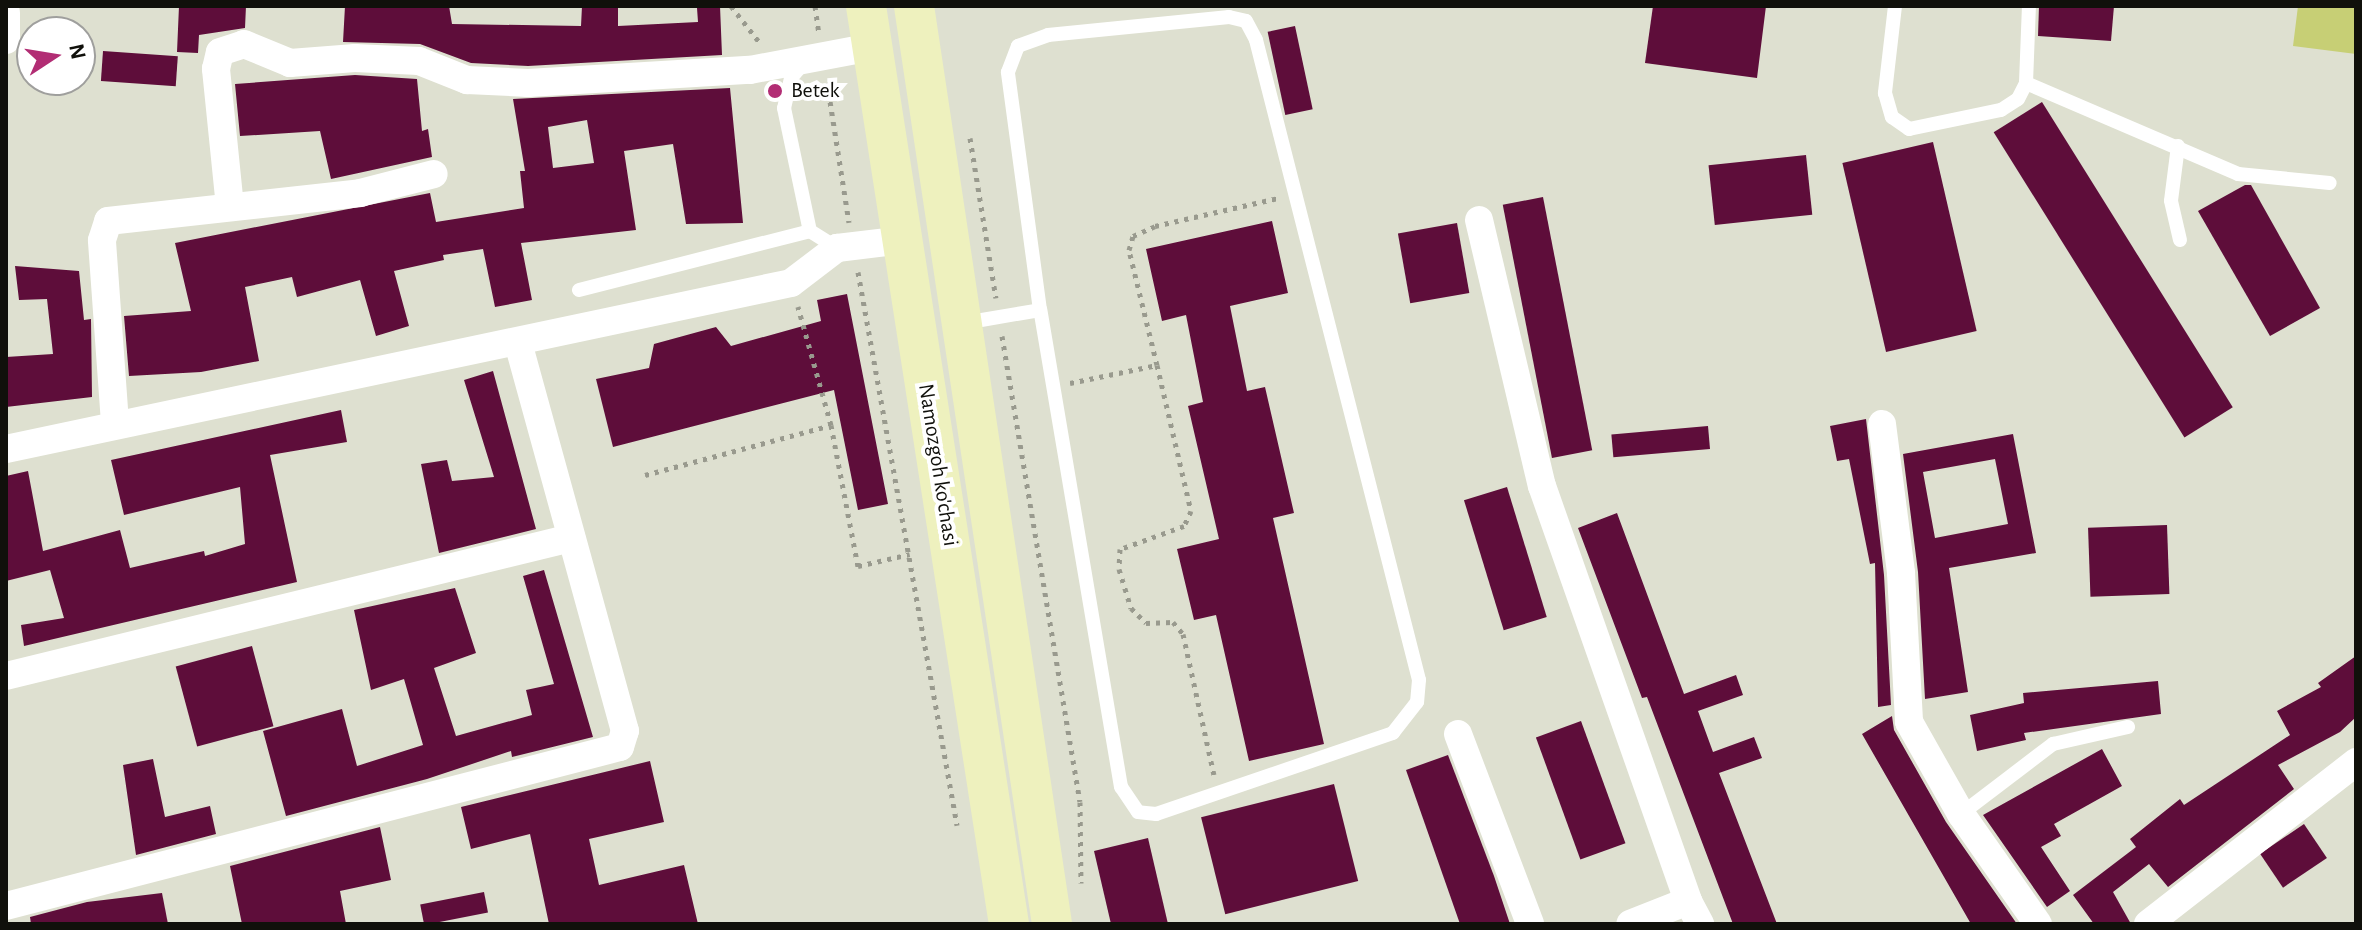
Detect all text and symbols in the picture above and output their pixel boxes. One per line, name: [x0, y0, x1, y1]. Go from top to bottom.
north arrow: [16, 16, 96, 96]
text: N: [65, 42, 90, 61]
place label: Betek: [791, 78, 840, 104]
marker: Betek: [766, 82, 784, 100]
street label: Namozgoh ko'chasi: [912, 382, 964, 548]

